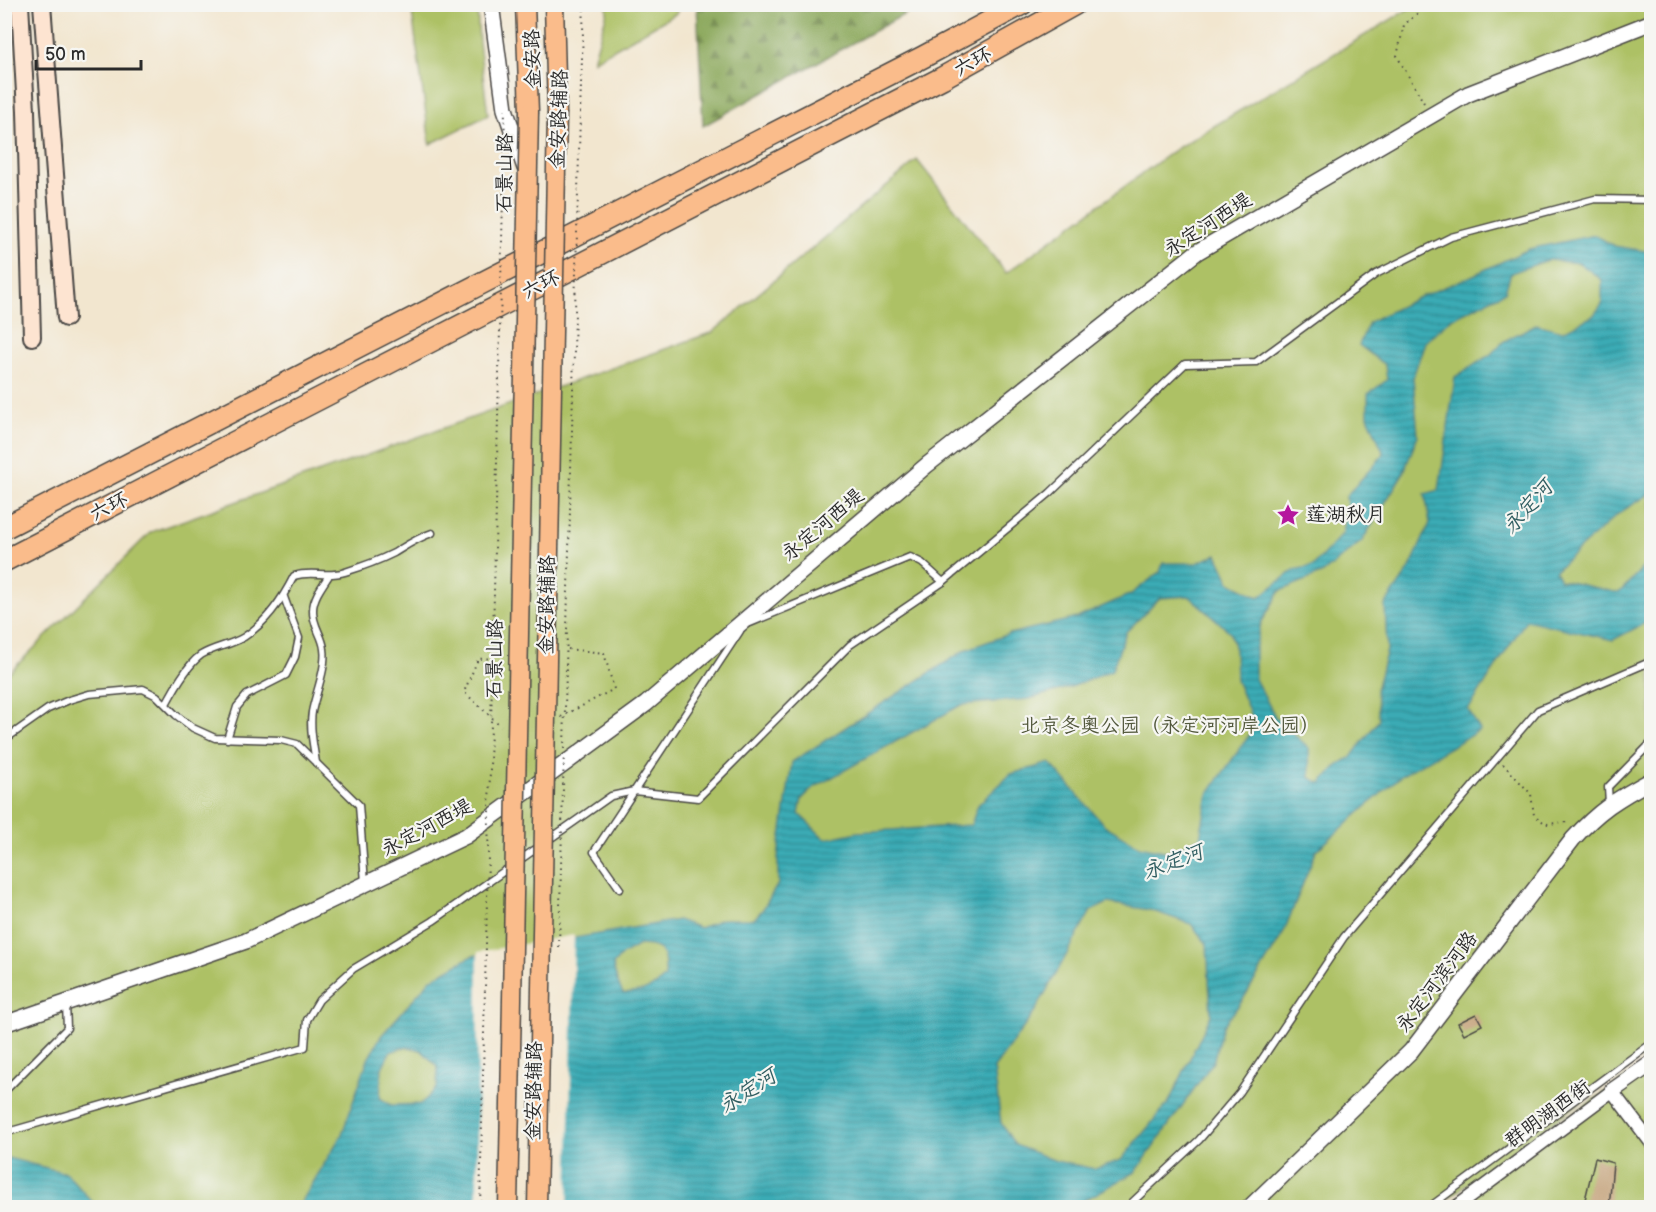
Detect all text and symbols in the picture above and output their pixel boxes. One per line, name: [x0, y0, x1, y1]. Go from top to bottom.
street label: 金安路: [520, 28, 546, 89]
scale bar: [36, 33, 141, 71]
street label: 六环: [950, 42, 996, 82]
text: 50 m: [45, 44, 86, 65]
street label: 金安路辅路: [545, 68, 573, 169]
street label: 石景山路: [492, 132, 518, 213]
street label: 永定河西堤: [1160, 188, 1256, 262]
street label: 六环: [518, 265, 564, 305]
water label: 永定河: [1498, 473, 1560, 539]
street label: 永定河西堤: [777, 484, 869, 566]
street label: 六环: [86, 487, 132, 527]
place icon: 莲湖秋月: [1275, 502, 1301, 528]
place label: 莲湖秋月: [1306, 503, 1386, 527]
street label: 金安路辅路: [534, 554, 560, 655]
street label: 石景山路: [482, 618, 508, 699]
park label: 北京冬奥公园（永定河河岸公园）: [1020, 714, 1320, 738]
street label: 永定河西堤: [377, 794, 477, 862]
water label: 永定河: [1139, 838, 1210, 885]
street label: 永定河滨河路: [1391, 926, 1483, 1037]
street label: 金安路辅路: [521, 1040, 547, 1141]
water label: 永定河: [715, 1062, 784, 1119]
street label: 群明湖西街: [1500, 1075, 1596, 1153]

